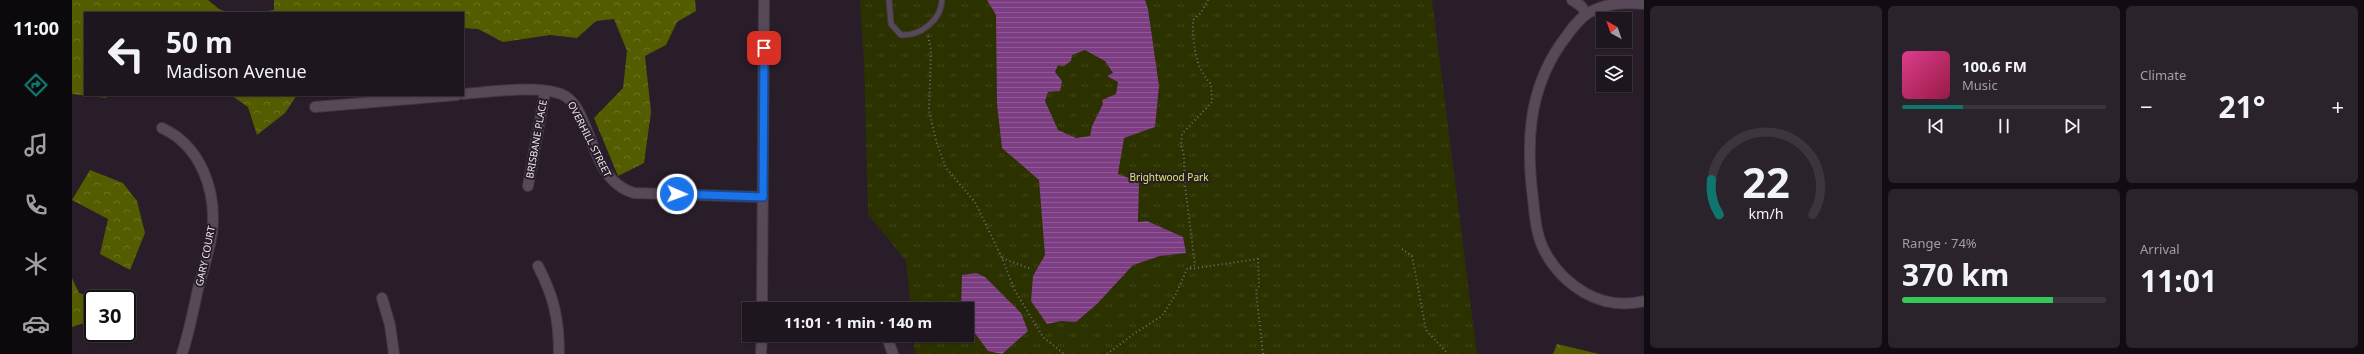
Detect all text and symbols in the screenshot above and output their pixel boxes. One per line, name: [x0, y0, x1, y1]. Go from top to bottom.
north arrow: [1596, 12, 1632, 48]
map controls: [1596, 12, 1632, 92]
text: 11:00: [13, 16, 59, 40]
text: 50 m: [166, 23, 233, 61]
icon: left: [100, 28, 152, 80]
pin: [747, 31, 781, 65]
icon: arrive: [753, 37, 775, 59]
button: layers: [1596, 56, 1632, 92]
text: 100.6 FM: [1962, 56, 2027, 76]
text: Madison Avenue: [166, 59, 307, 83]
text: Climate: [2140, 66, 2186, 84]
icon: directions: [22, 71, 50, 99]
text: Music: [1962, 76, 1998, 94]
text: 21°: [2218, 86, 2266, 127]
text: −: [2140, 91, 2153, 121]
text: +: [2331, 91, 2344, 121]
street label: BRISBANE PLACE: [522, 99, 550, 179]
street label: OVERHILL STREET: [565, 99, 615, 180]
icon: previous: [1925, 115, 1947, 137]
icon: pause: [1993, 115, 2015, 137]
icon: next: [2061, 115, 2083, 137]
icon: music: [22, 131, 50, 159]
text: 22: [1742, 154, 1790, 210]
park label: Brightwood Park: [1130, 170, 1209, 184]
position arrow: [656, 173, 698, 215]
icon: phone: [22, 191, 50, 219]
text: km/h: [1748, 204, 1784, 223]
street label: GARY COURT: [192, 224, 218, 287]
text: Range · 74%: [1902, 234, 1977, 252]
text: Arrival: [2140, 240, 2180, 258]
icon: climate: [22, 250, 50, 278]
text: 370 km: [1902, 254, 2009, 295]
text: 11:01: [2140, 260, 2217, 301]
speed limit sign: 30: [84, 290, 136, 342]
icon: car: [22, 310, 50, 338]
text: 11:01 · 1 min · 140 m: [784, 312, 932, 332]

